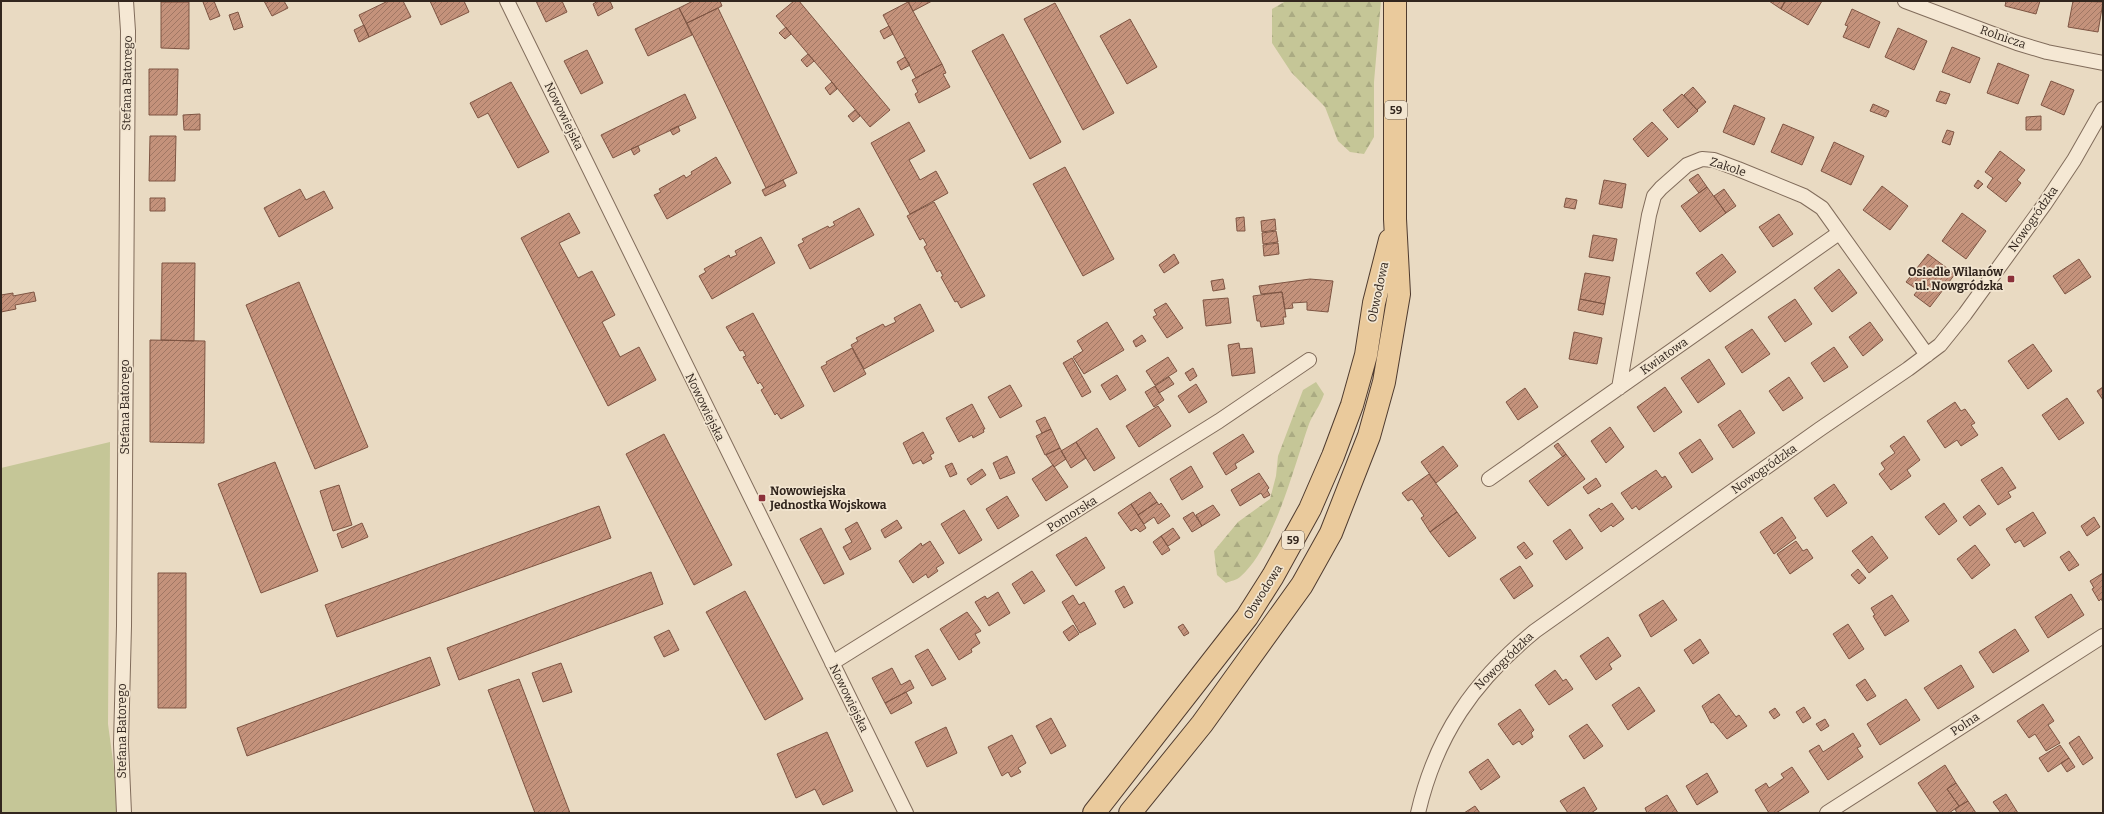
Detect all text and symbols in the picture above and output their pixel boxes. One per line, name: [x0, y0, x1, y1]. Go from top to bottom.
street label: Rolnicza: [1978, 23, 2028, 52]
street label: Stefana Batorego: [119, 35, 135, 131]
street label: Nowowiejska: [542, 80, 587, 152]
road number: 59: [1385, 101, 1407, 119]
street label: Zakole: [1708, 155, 1748, 179]
street label: Nowogródzka: [2005, 183, 2061, 254]
street label: Obwodowa: [1365, 260, 1391, 324]
place label: Osiedle Wilanów ul. Nowgródzka: [1908, 265, 2004, 293]
marker: Osiedle Wilanów ul. Nowgródzka: [2006, 274, 2016, 284]
street label: Kwiatowa: [1638, 334, 1691, 377]
street label: Stefana Batorego: [118, 359, 132, 455]
street label: Nowowiejska: [683, 371, 728, 443]
street label: Nowogródzka: [1729, 441, 1800, 497]
place label: Nowowiejska Jednostka Wojskowa: [769, 484, 887, 513]
marker: Nowowiejska Jednostka Wojskowa: [757, 493, 767, 503]
street label: Pomorska: [1044, 493, 1100, 535]
road number: 59: [1282, 531, 1304, 549]
street label: Obwodowa: [1241, 562, 1285, 622]
street label: Nowogródzka: [1472, 629, 1537, 693]
street label: Nowowiejska: [827, 662, 872, 734]
street label: Stefana Batorego: [115, 683, 129, 779]
street label: Polna: [1948, 709, 1982, 738]

